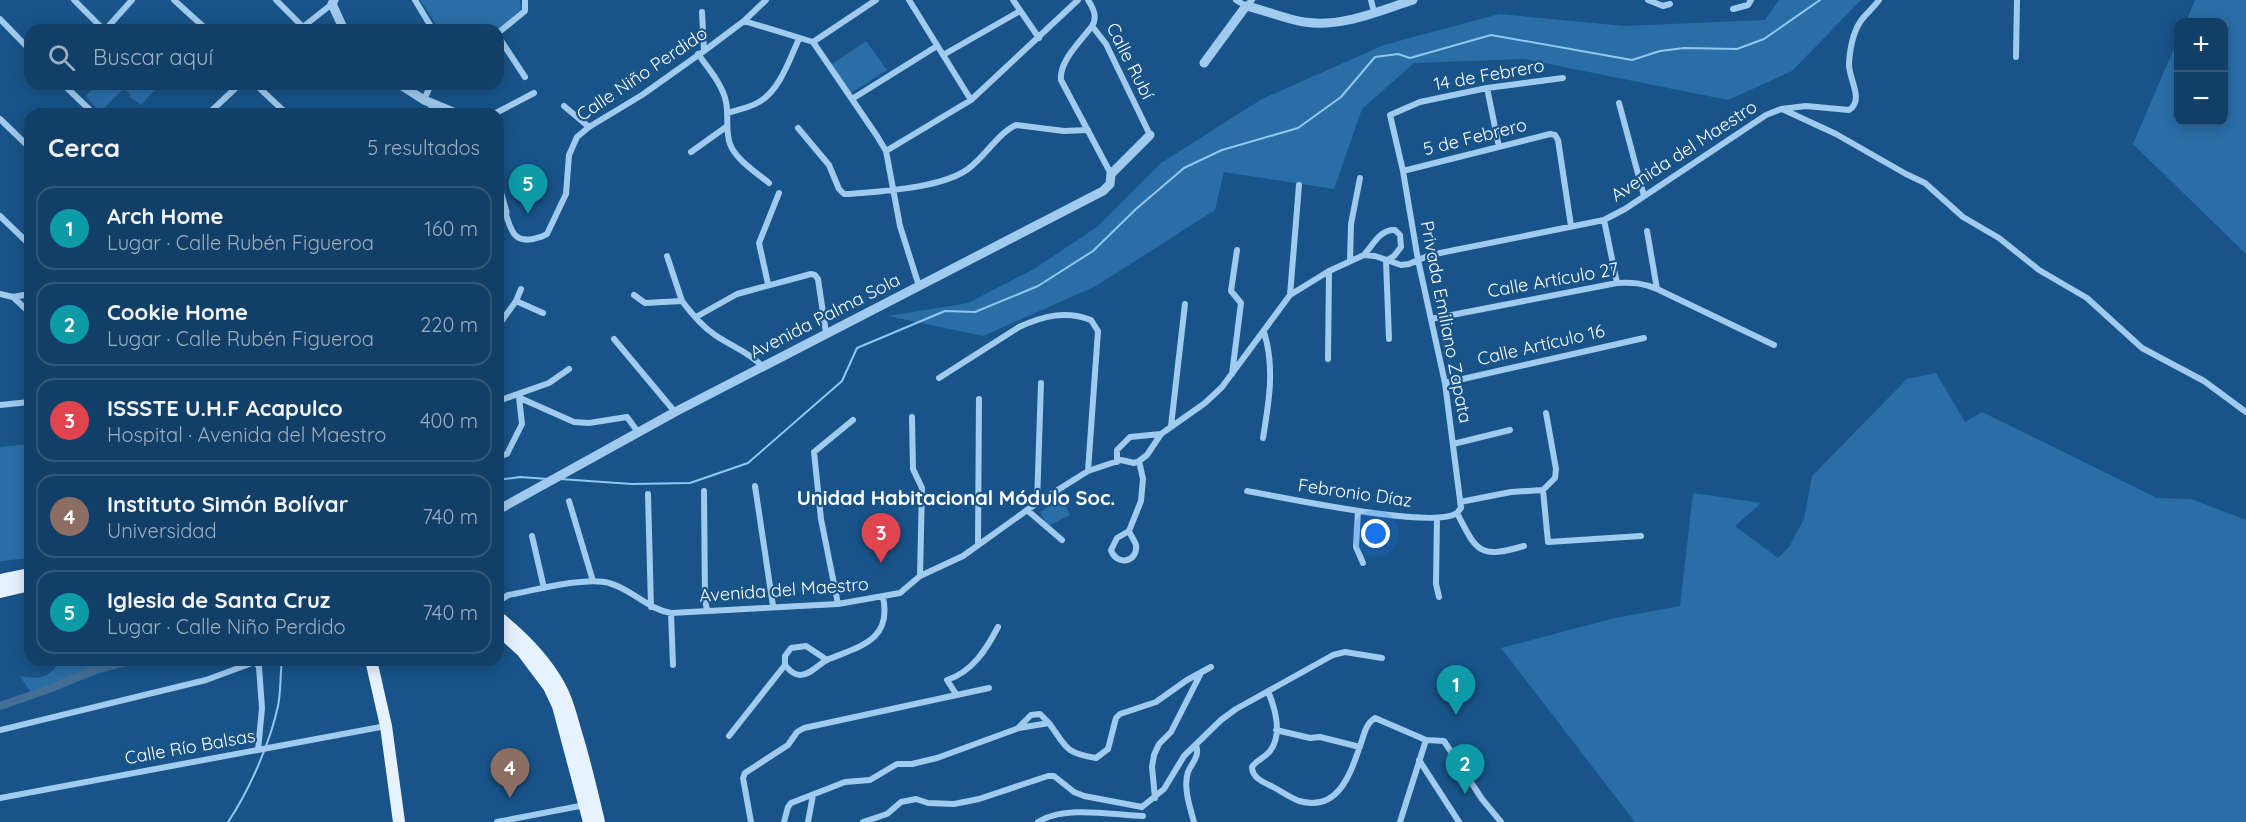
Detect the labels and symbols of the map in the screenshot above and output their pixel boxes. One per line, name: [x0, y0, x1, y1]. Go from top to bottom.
street label: Calle Rubí: [1101, 19, 1160, 103]
street label: Calle Niño Perdido: [572, 21, 711, 126]
street label: 14 de Febrero: [1432, 53, 1546, 96]
street label: Avenida del Maestro: [1606, 95, 1761, 206]
street label: 5 de Febrero: [1421, 113, 1529, 160]
pin: 5: [508, 164, 548, 214]
street label: Privada Emiliano Zapata: [1416, 219, 1477, 425]
street label: Calle Artículo 27: [1486, 257, 1620, 302]
street label: Avenida Palma Sola: [746, 268, 904, 363]
street label: Calle Artículo 16: [1475, 319, 1607, 370]
street label: Febronio Díaz: [1297, 473, 1414, 512]
district label: Unidad Habitacional Módulo Soc.: [797, 485, 1115, 510]
pin: 3: [862, 514, 900, 563]
your location: [1361, 519, 1390, 548]
street label: Avenida del Maestro: [698, 572, 869, 607]
pin: 1: [1436, 666, 1476, 715]
street label: Calle Río Balsas: [123, 724, 257, 769]
pin: 2: [1446, 744, 1484, 794]
pin: 4: [490, 748, 530, 798]

